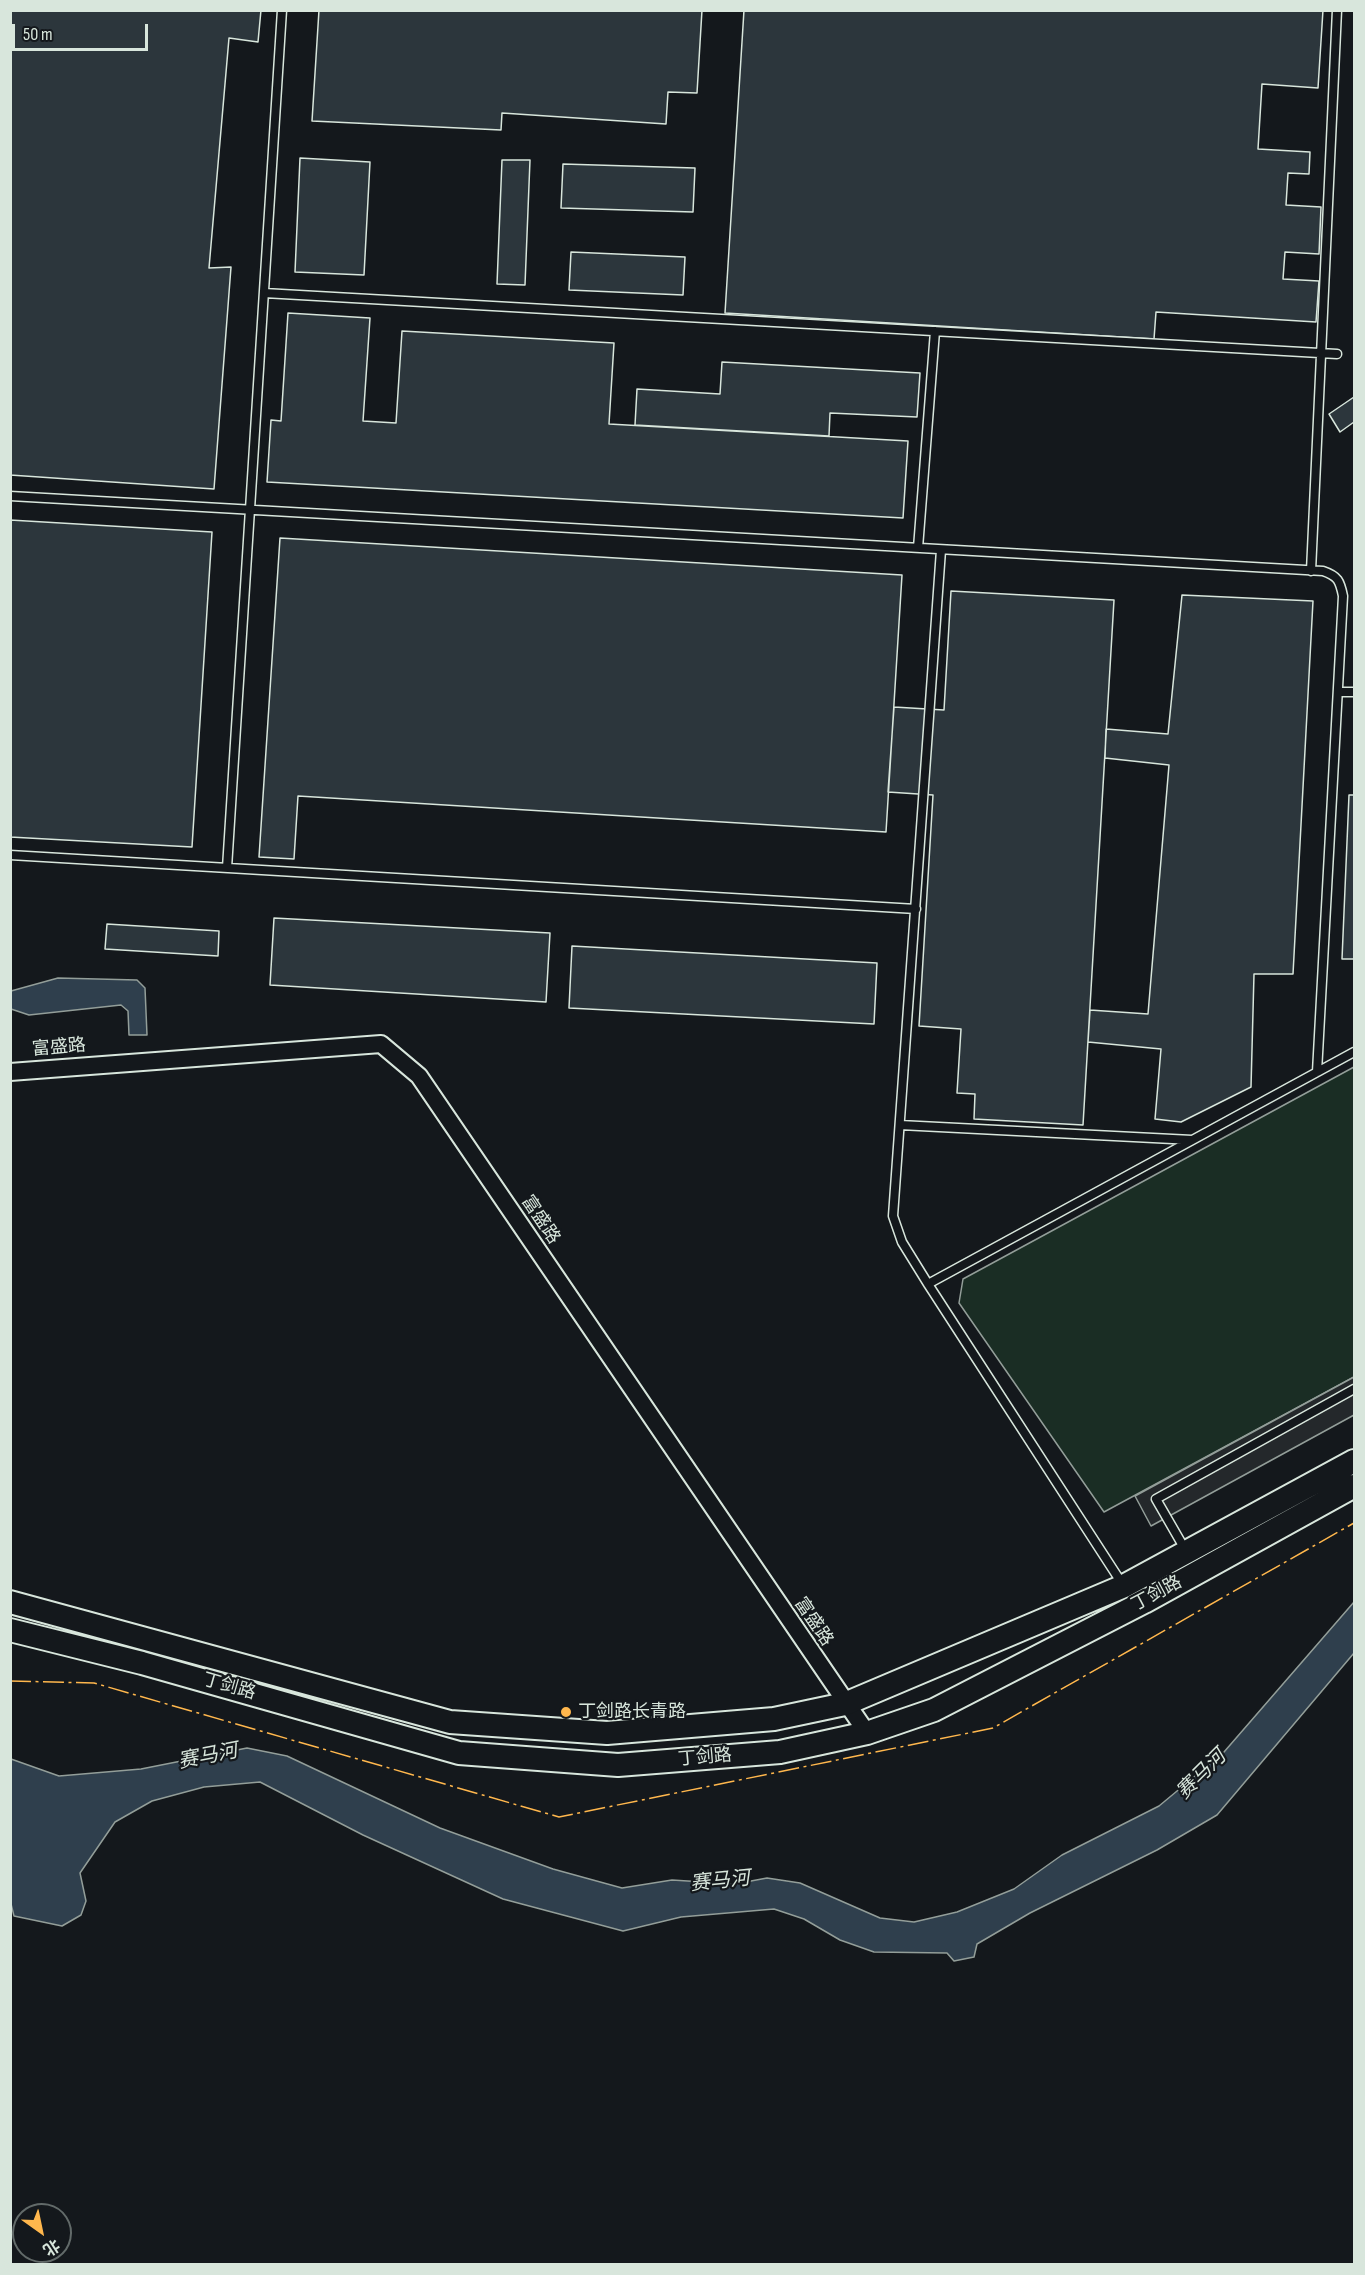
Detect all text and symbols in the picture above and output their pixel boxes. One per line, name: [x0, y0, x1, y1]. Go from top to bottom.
scale bar: [15, 12, 152, 50]
text: 50 m: [23, 24, 53, 45]
street label: 富盛路: [31, 1035, 87, 1061]
street label: 富盛路: [516, 1192, 564, 1248]
street label: 丁剑路: [1128, 1572, 1186, 1616]
street label: 富盛路: [789, 1594, 837, 1650]
street label: 丁剑路: [200, 1669, 258, 1705]
place label: 丁剑路长青路: [578, 1701, 686, 1723]
marker: 丁剑路长青路: [559, 1705, 573, 1719]
water label: 赛马河: [176, 1739, 240, 1775]
street label: 丁剑路: [677, 1745, 733, 1771]
water label: 赛马河: [1172, 1745, 1232, 1805]
water label: 赛马河: [689, 1867, 751, 1897]
north arrow: [12, 2203, 72, 2263]
text: 北: [39, 2235, 63, 2259]

